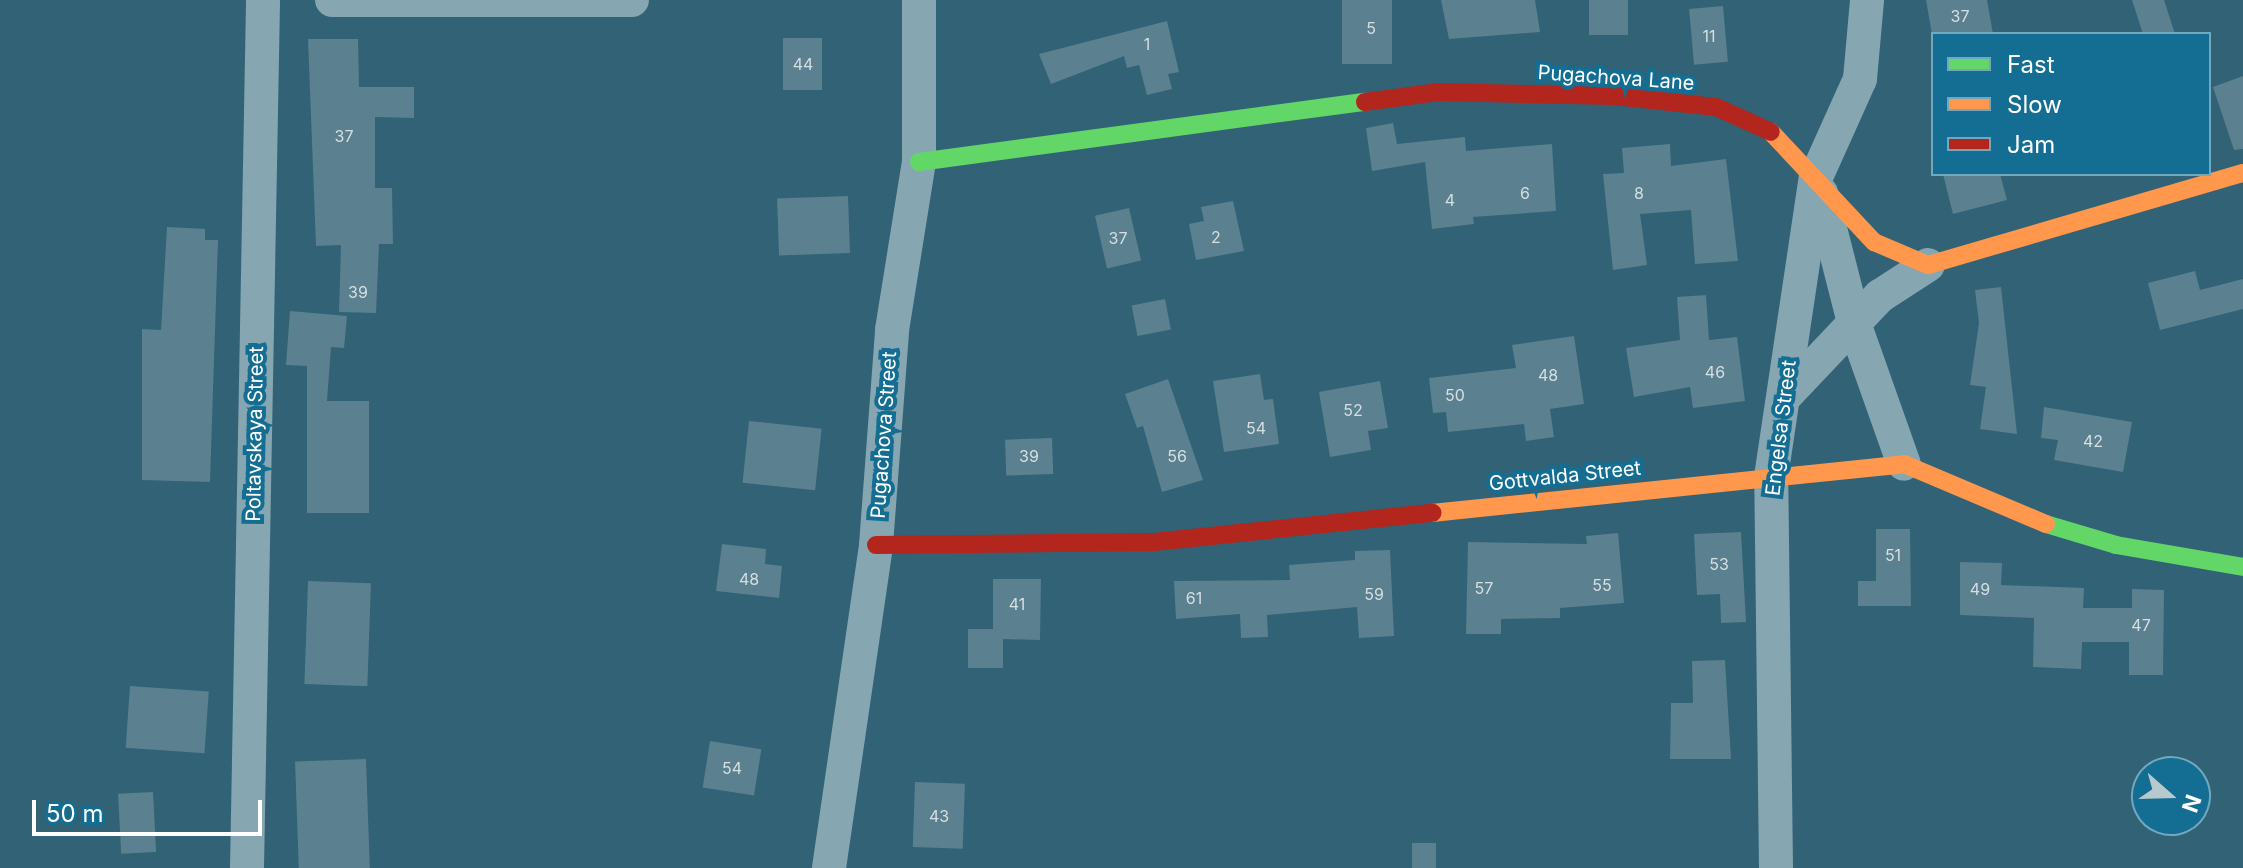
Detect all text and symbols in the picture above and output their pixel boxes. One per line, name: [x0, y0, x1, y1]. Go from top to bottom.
house number: 37: [1951, 6, 1969, 26]
house number: 5: [1366, 18, 1376, 38]
house number: 11: [1702, 26, 1716, 46]
legend: [1931, 32, 2211, 176]
house number: 1: [1144, 34, 1150, 54]
text: Fast: [2007, 50, 2055, 79]
house number: 44: [793, 54, 813, 74]
street label: Pugachova Lane: [1537, 61, 1695, 95]
text: Slow: [2007, 90, 2062, 119]
house number: 37: [335, 126, 353, 146]
text: Jam: [2007, 130, 2055, 159]
house number: 6: [1520, 183, 1530, 203]
house number: 8: [1634, 183, 1644, 203]
house number: 4: [1445, 190, 1455, 210]
house number: 2: [1211, 227, 1221, 247]
house number: 37: [1109, 228, 1127, 248]
house number: 39: [348, 282, 368, 302]
street label: Poltavskaya Street: [241, 346, 269, 522]
street label: Pugachova Street: [866, 351, 902, 519]
street label: Engelsa Street: [1761, 359, 1801, 497]
house number: 46: [1705, 362, 1725, 382]
house number: 48: [1538, 365, 1558, 385]
house number: 50: [1445, 385, 1465, 405]
house number: 52: [1343, 400, 1363, 420]
house number: 54: [1246, 418, 1266, 438]
house number: 42: [2083, 431, 2103, 451]
house number: 39: [1019, 446, 1039, 466]
house number: 56: [1167, 446, 1187, 466]
street label: Gottvalda Street: [1488, 456, 1642, 496]
house number: 51: [1885, 545, 1901, 565]
house number: 53: [1709, 554, 1729, 574]
house number: 48: [739, 569, 759, 589]
house number: 55: [1592, 575, 1612, 595]
house number: 57: [1475, 578, 1493, 598]
house number: 49: [1970, 579, 1990, 599]
house number: 59: [1364, 584, 1384, 604]
house number: 61: [1186, 588, 1202, 608]
house number: 41: [1009, 594, 1025, 614]
house number: 47: [2131, 615, 2151, 635]
north arrow: [2131, 756, 2211, 836]
house number: 54: [722, 758, 742, 778]
scale bar: [36, 784, 266, 834]
text: N: [2177, 791, 2207, 816]
text: 50 m: [46, 799, 104, 828]
house number: 43: [929, 806, 949, 826]

